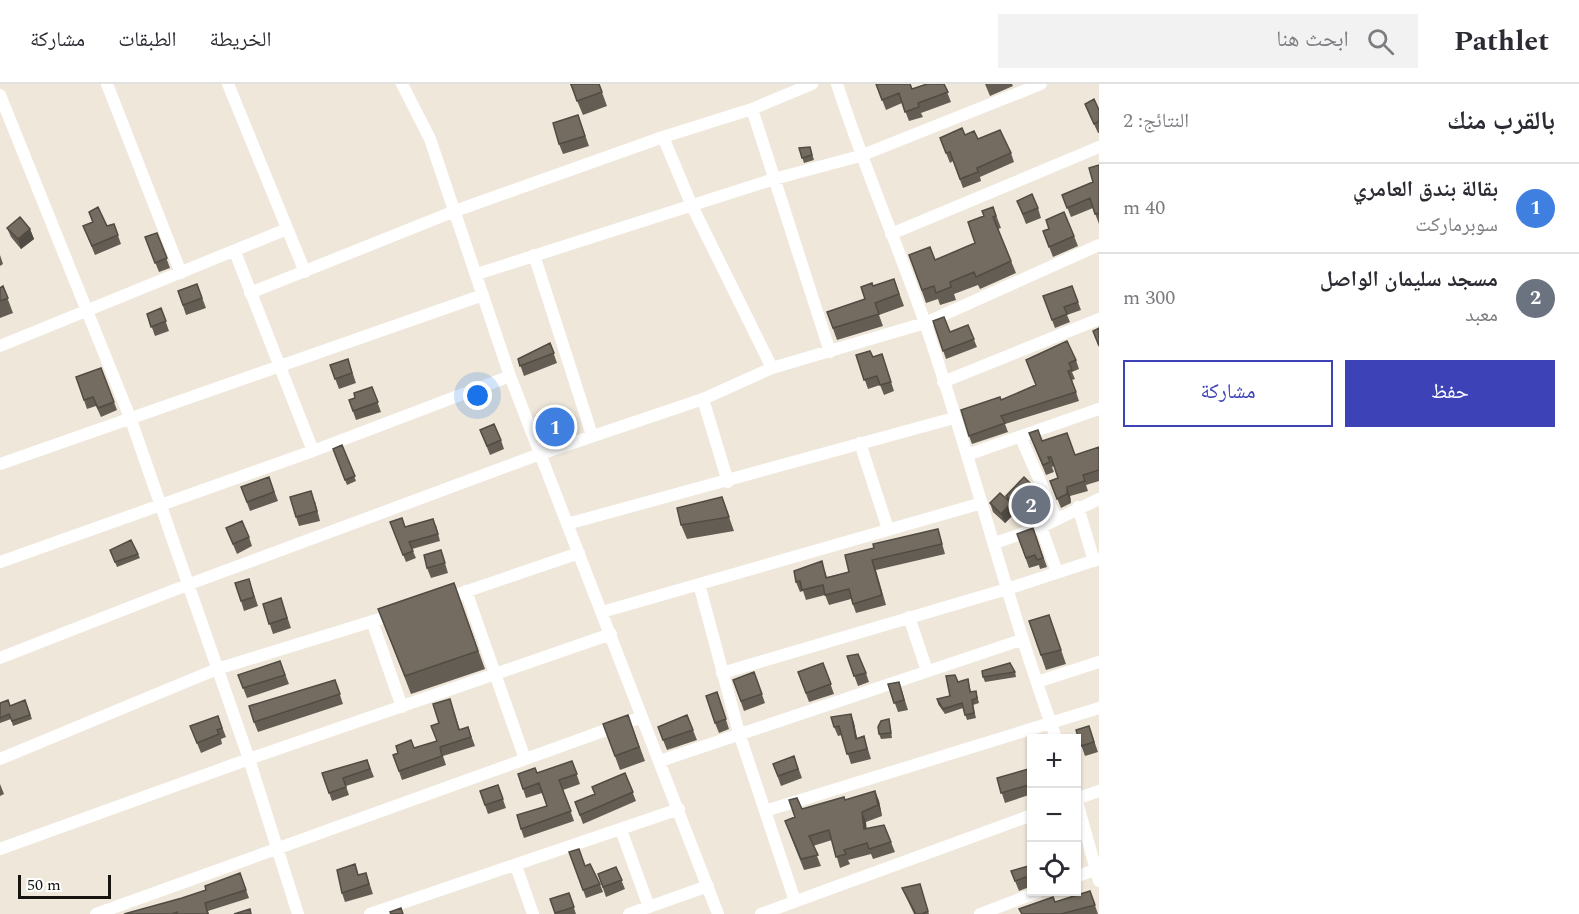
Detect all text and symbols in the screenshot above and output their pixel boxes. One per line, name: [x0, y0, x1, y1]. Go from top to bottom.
search box: [998, 14, 1418, 68]
text: Pathlet: [1454, 20, 1549, 63]
text: ابحث هنا: [1276, 23, 1349, 56]
text: مشاركة: [30, 24, 85, 56]
text: الطبقات: [118, 24, 177, 56]
text: الخريطة: [210, 24, 271, 56]
icon: search: [1364, 25, 1397, 58]
text: بالقرب منك: [1447, 101, 1555, 141]
text: النتائج: 2: [1123, 106, 1189, 136]
text: بقالة بندق العامري: [1353, 173, 1498, 206]
text: 40 m: [1123, 193, 1165, 223]
text: 1: [1530, 193, 1541, 223]
text: سوبرماركت: [1415, 210, 1498, 240]
text: مسجد سليمان الواصل: [1320, 263, 1498, 296]
text: 300 m: [1123, 283, 1175, 313]
text: 2: [1530, 283, 1541, 313]
text: معبد: [1465, 300, 1498, 330]
button: مشاركة: [1123, 360, 1333, 427]
button: حفظ: [1345, 360, 1555, 427]
your location: [463, 381, 492, 410]
pin: 1: [536, 404, 574, 450]
pin: 2: [1012, 482, 1050, 528]
map controls: [1027, 734, 1081, 896]
button: +: [1027, 734, 1081, 788]
button: −: [1027, 788, 1081, 842]
button: locate: [1027, 842, 1081, 896]
scale bar: [18, 872, 111, 900]
text: 50 m: [27, 873, 61, 897]

